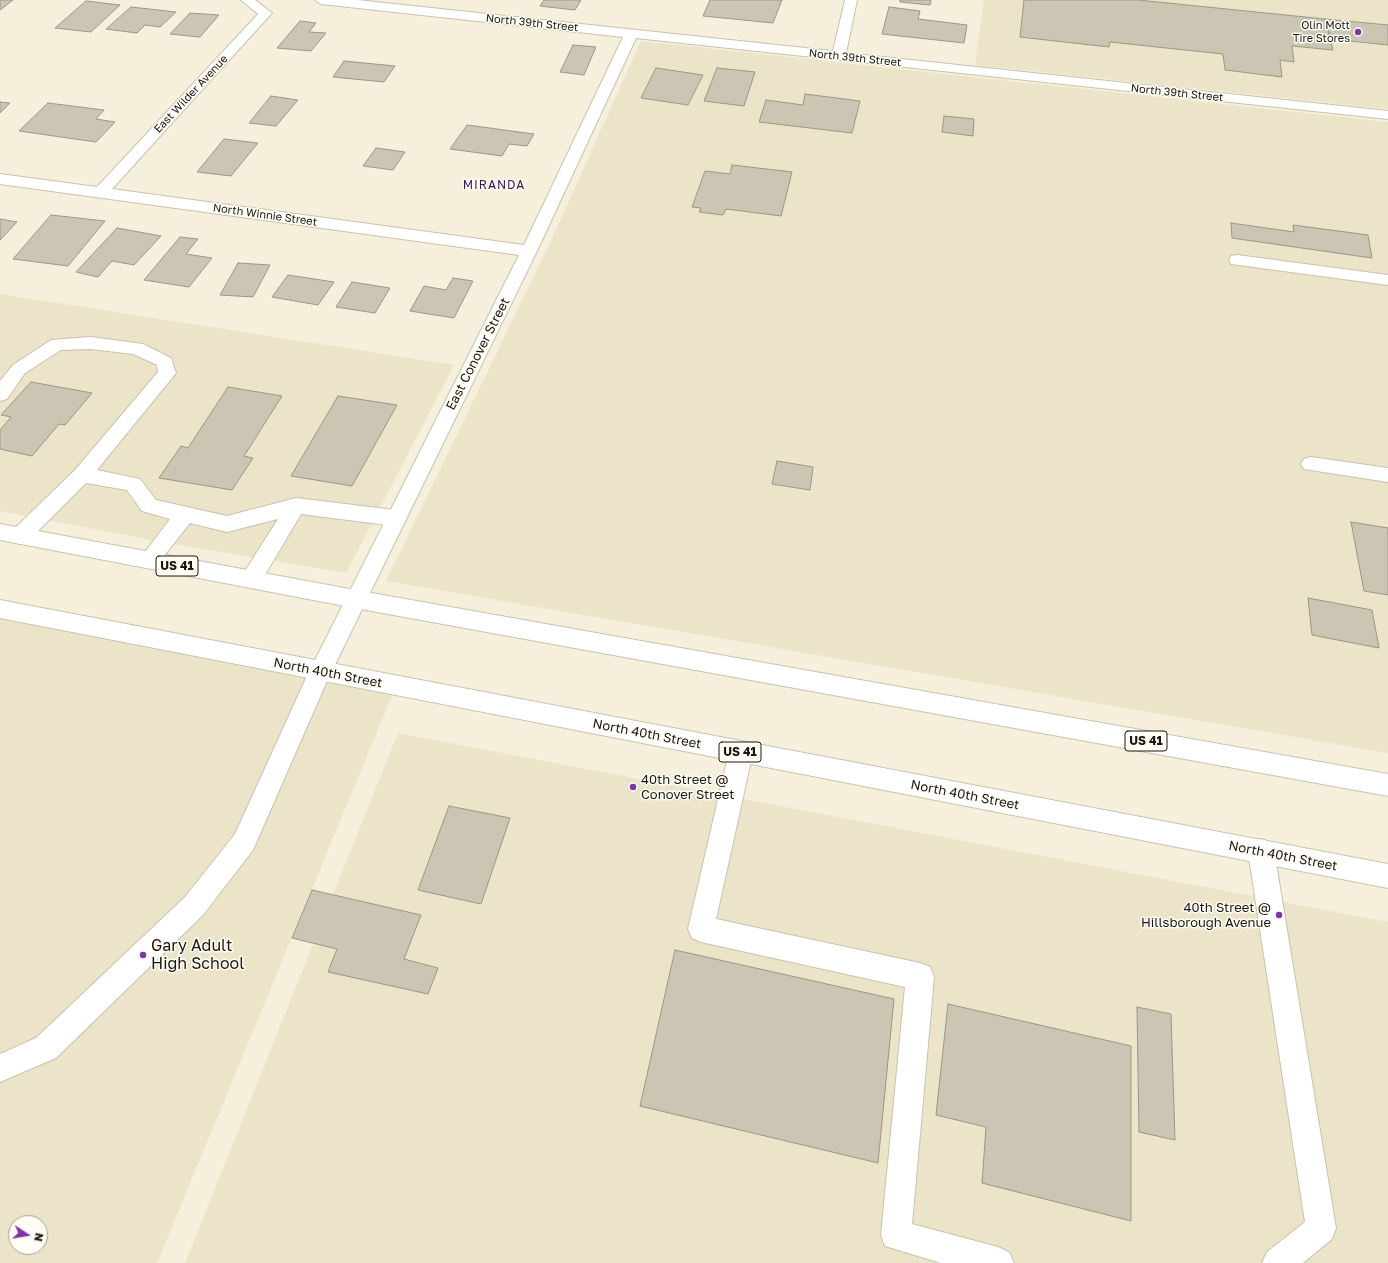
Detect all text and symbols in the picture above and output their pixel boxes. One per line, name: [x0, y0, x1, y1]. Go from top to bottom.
street label: North 39th Street: [485, 12, 579, 34]
place label: Olin Mott Tire Stores: [1293, 19, 1350, 45]
marker: Olin Mott Tire Stores: [1353, 27, 1363, 37]
street label: North 39th Street: [808, 47, 902, 69]
street label: East Wilder Avenue: [151, 52, 231, 136]
street label: North 39th Street: [1130, 82, 1224, 104]
district label: MIRANDA: [463, 178, 525, 192]
street label: North Winnie Street: [212, 201, 318, 229]
street label: East Conover Street: [443, 295, 513, 413]
road number: US 41: [156, 556, 198, 576]
street label: North 40th Street: [272, 655, 384, 691]
street label: North 40th Street: [591, 716, 703, 752]
road number: US 41: [1125, 731, 1167, 751]
road number: US 41: [719, 742, 761, 762]
place label: 40th Street @ Conover Street: [641, 772, 735, 803]
street label: North 40th Street: [909, 777, 1021, 813]
marker: 40th Street @ Conover Street: [628, 782, 638, 792]
street label: North 40th Street: [1227, 838, 1339, 874]
place label: 40th Street @ Hillsborough Avenue: [1141, 900, 1271, 931]
marker: 40th Street @ Hillsborough Avenue: [1274, 910, 1284, 920]
place label: Gary Adult High School: [151, 936, 244, 974]
marker: Gary Adult High School: [138, 950, 148, 960]
north arrow: [8, 1215, 48, 1255]
text: N: [32, 1232, 46, 1243]

